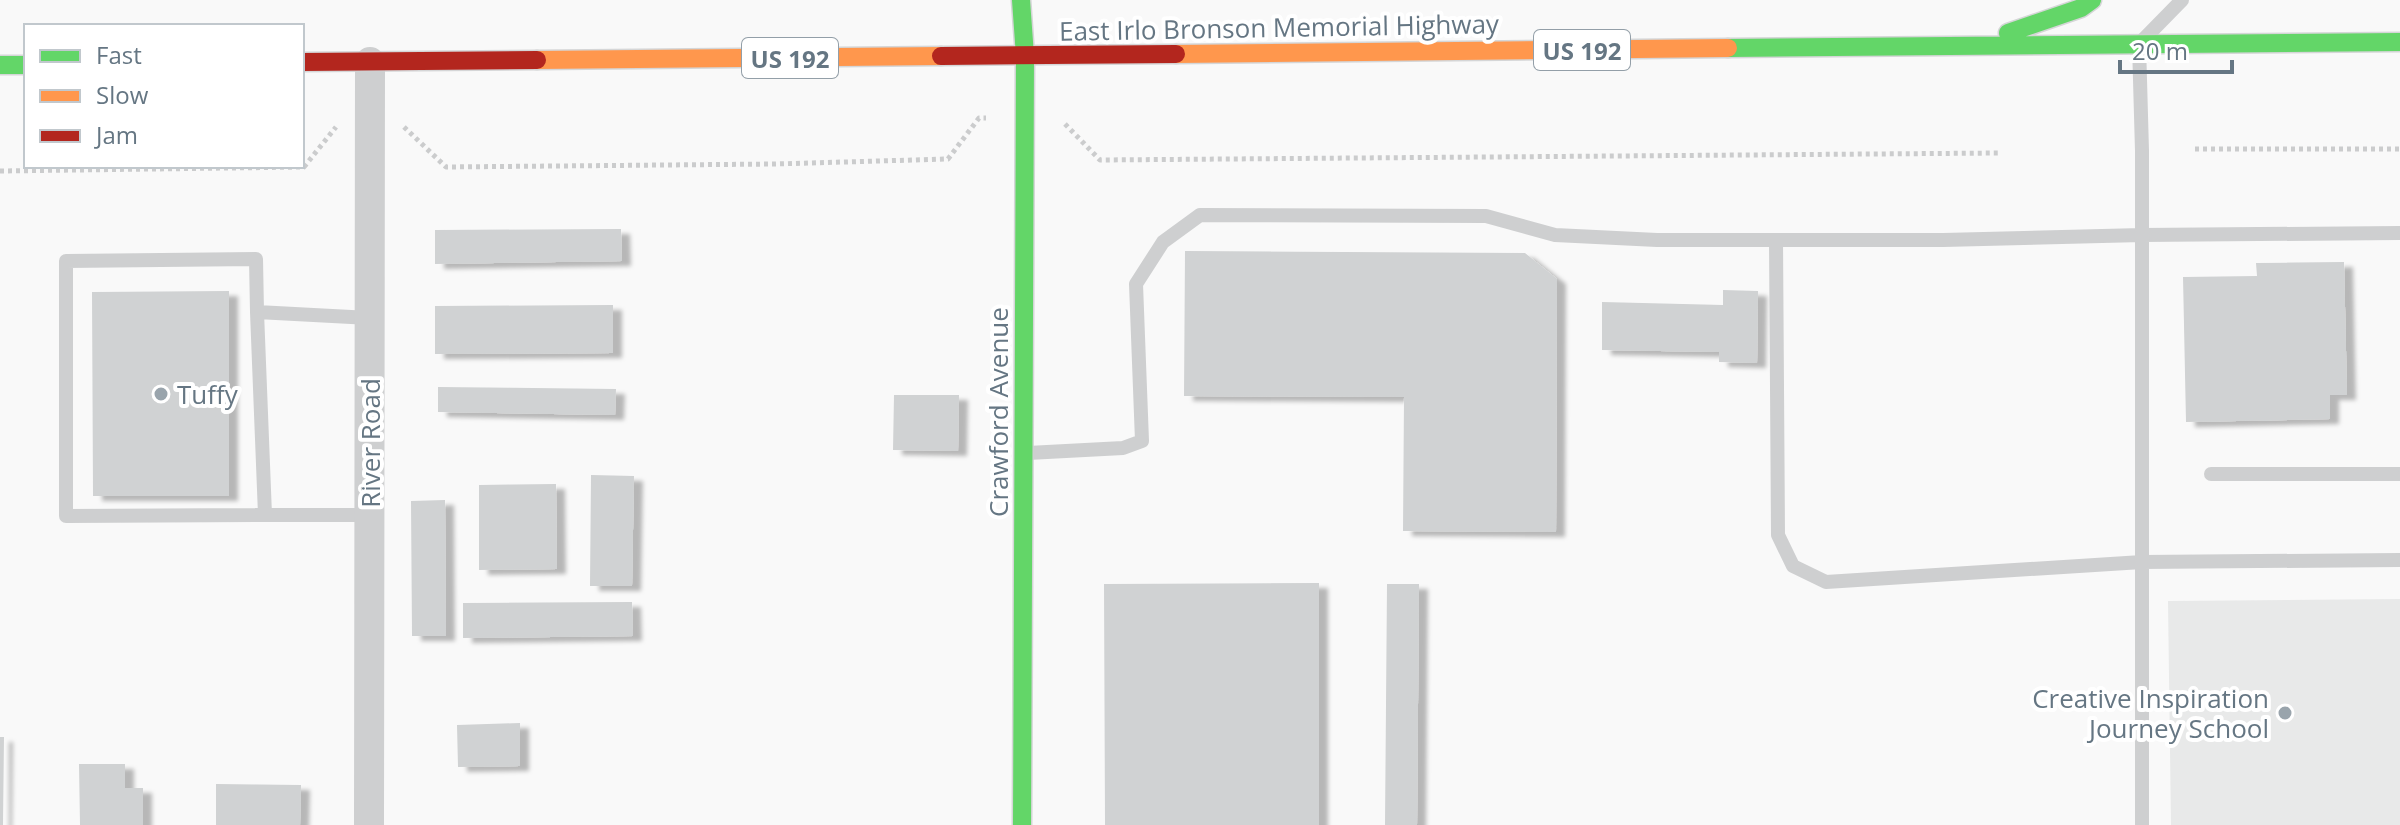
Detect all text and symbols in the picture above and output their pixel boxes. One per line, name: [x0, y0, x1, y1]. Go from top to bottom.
street label: East Irlo Bronson Memorial Highway: [1059, 5, 1500, 49]
legend: [24, 24, 304, 168]
scale bar: [2120, 24, 2232, 74]
road number: US 192: [1534, 30, 1630, 70]
text: 20 m: [2132, 34, 2188, 67]
text: Fast: [96, 38, 142, 71]
road number: US 192: [742, 38, 838, 78]
text: Slow: [96, 78, 149, 111]
text: Jam: [94, 118, 138, 151]
street label: Crawford Avenue: [980, 307, 1016, 517]
place label: Tuffy: [177, 376, 239, 412]
street label: River Road: [352, 378, 388, 508]
marker: Tuffy: [152, 385, 170, 403]
place label: Creative Inspiration Journey School: [2032, 680, 2269, 746]
marker: Creative Inspiration Journey School: [2276, 704, 2294, 722]

